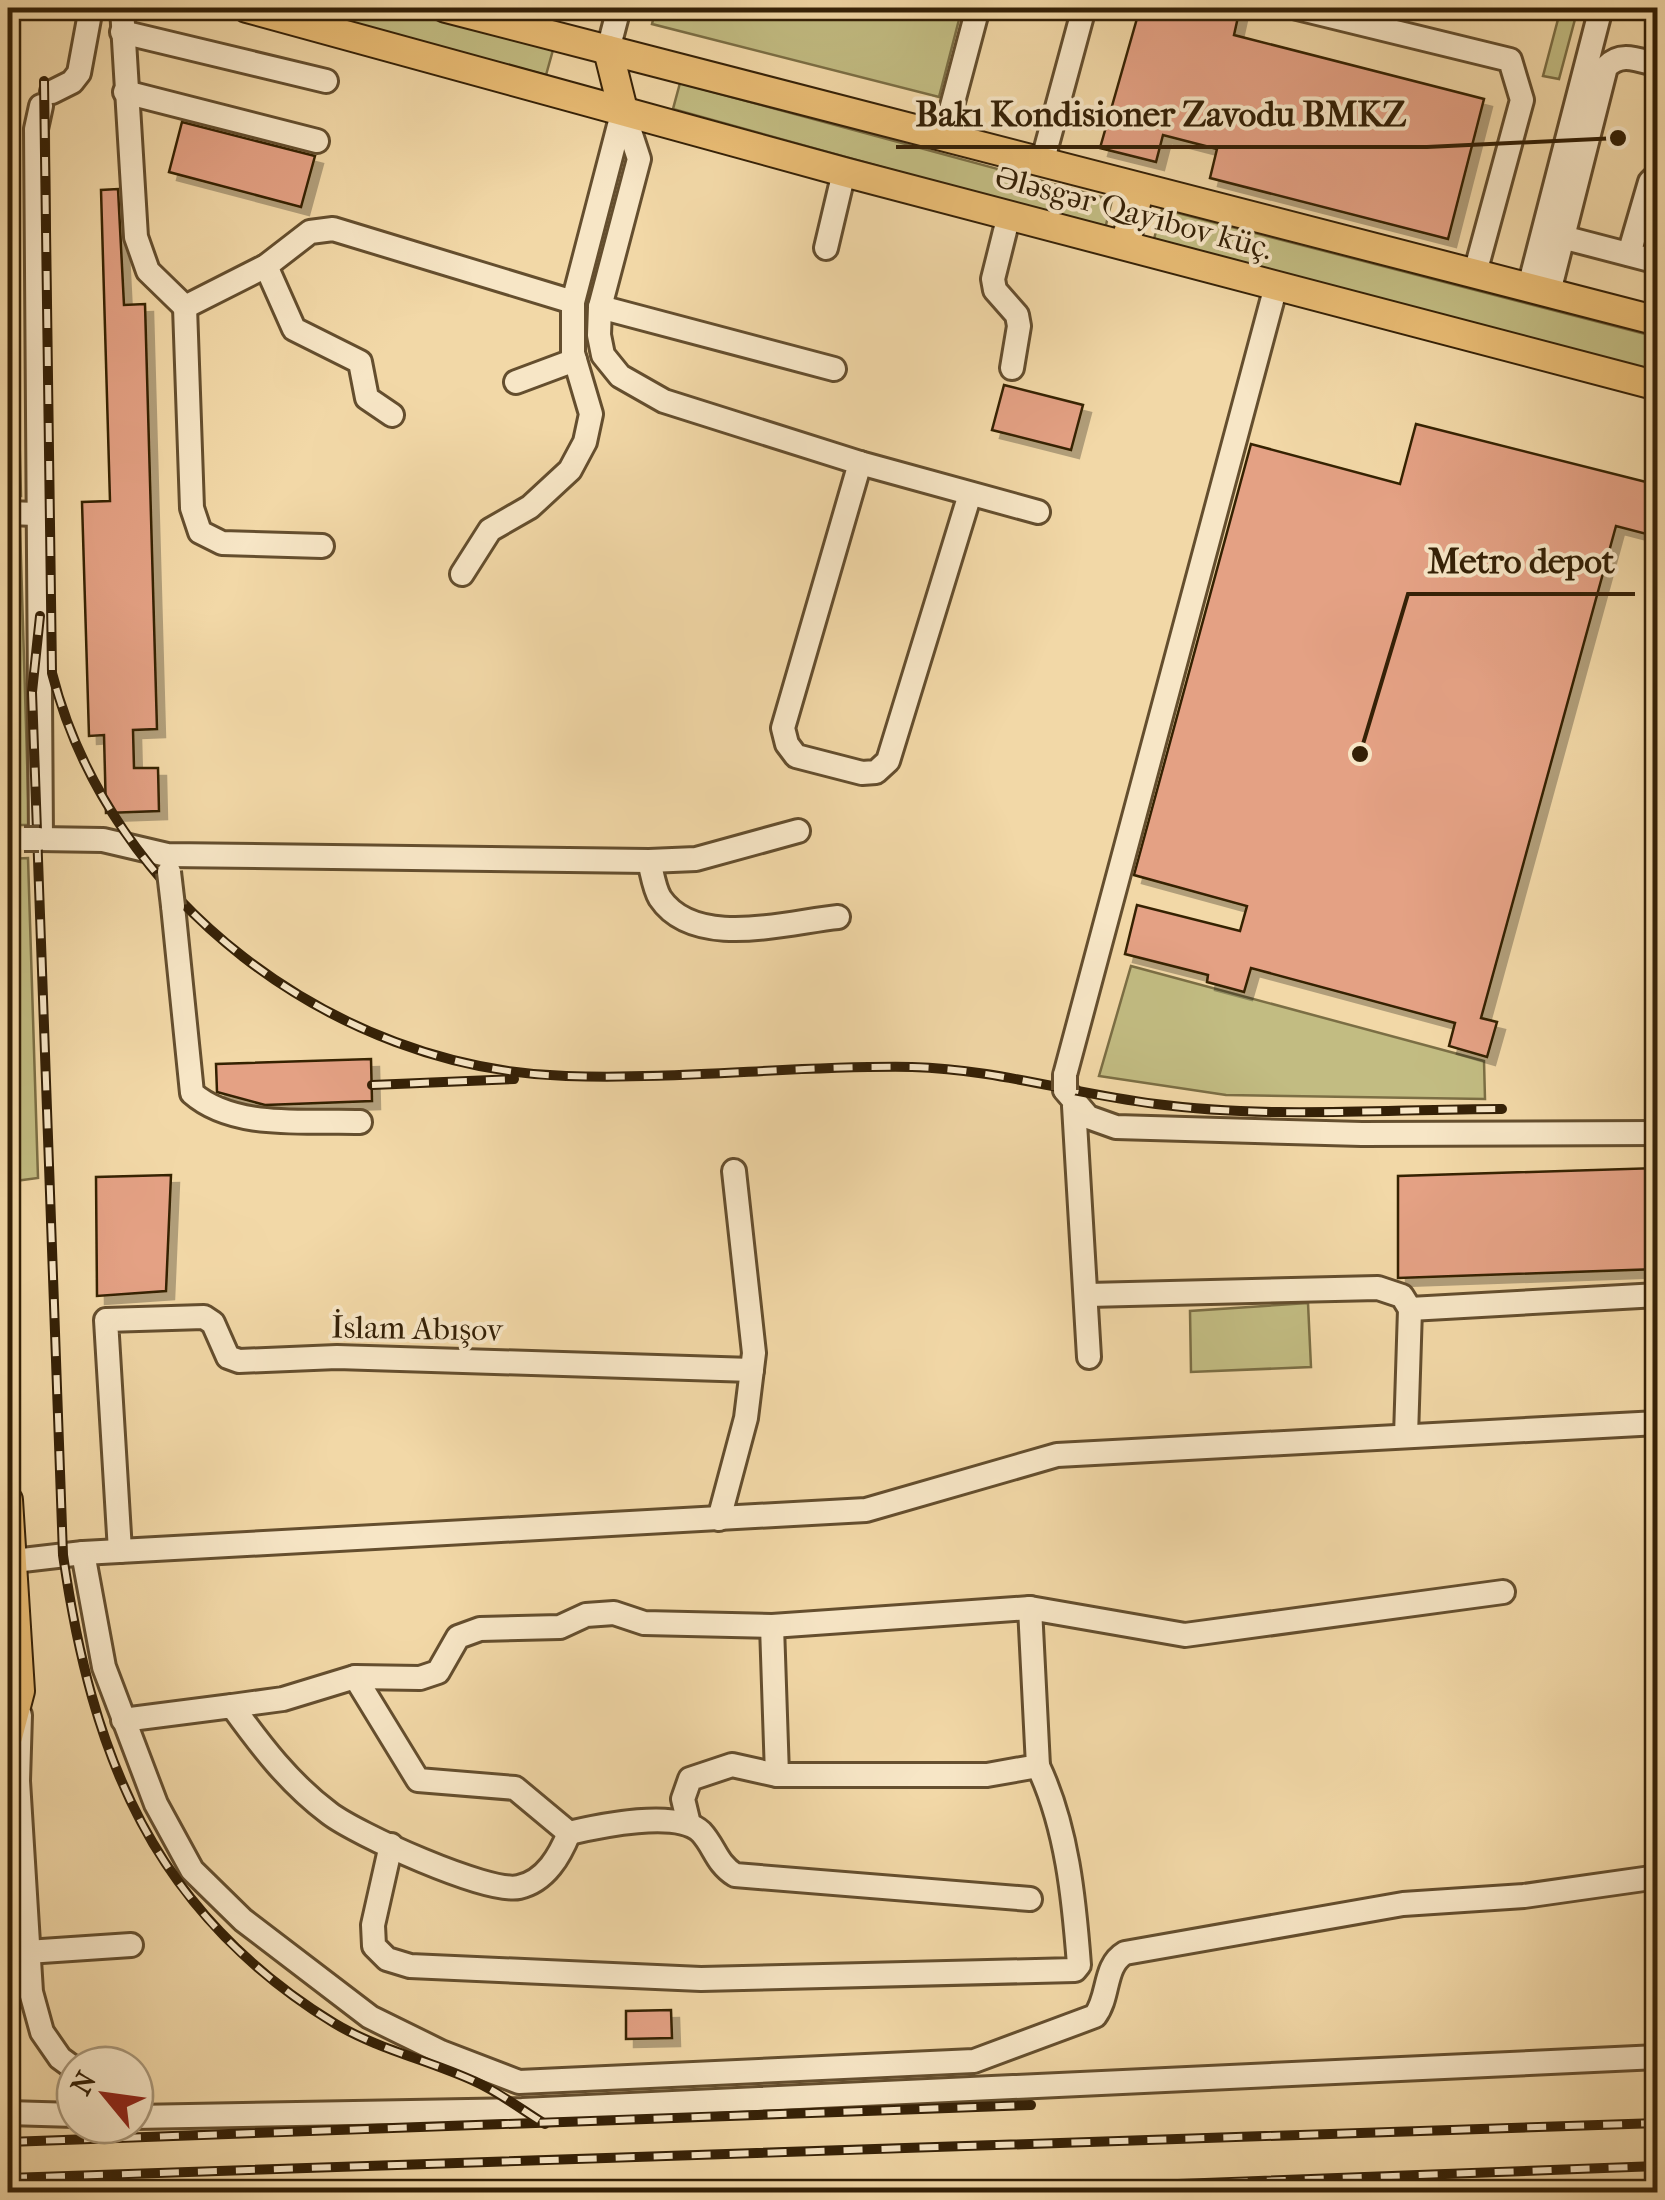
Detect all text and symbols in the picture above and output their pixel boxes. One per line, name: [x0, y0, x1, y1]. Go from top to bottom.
callout: Bakı Kondisioner Zavodu BMKZ: [896, 82, 1427, 147]
text: Bakı Kondisioner Zavodu BMKZ: [915, 94, 1407, 135]
street label: Ələsgər Qayıbov küç.: [991, 158, 1276, 267]
callout: Metro depot: [1408, 529, 1635, 594]
text: Metro depot: [1428, 541, 1615, 582]
street label: İslam Abışov: [331, 1309, 504, 1349]
north arrow: [55, 2045, 155, 2145]
text: N: [64, 2065, 104, 2100]

